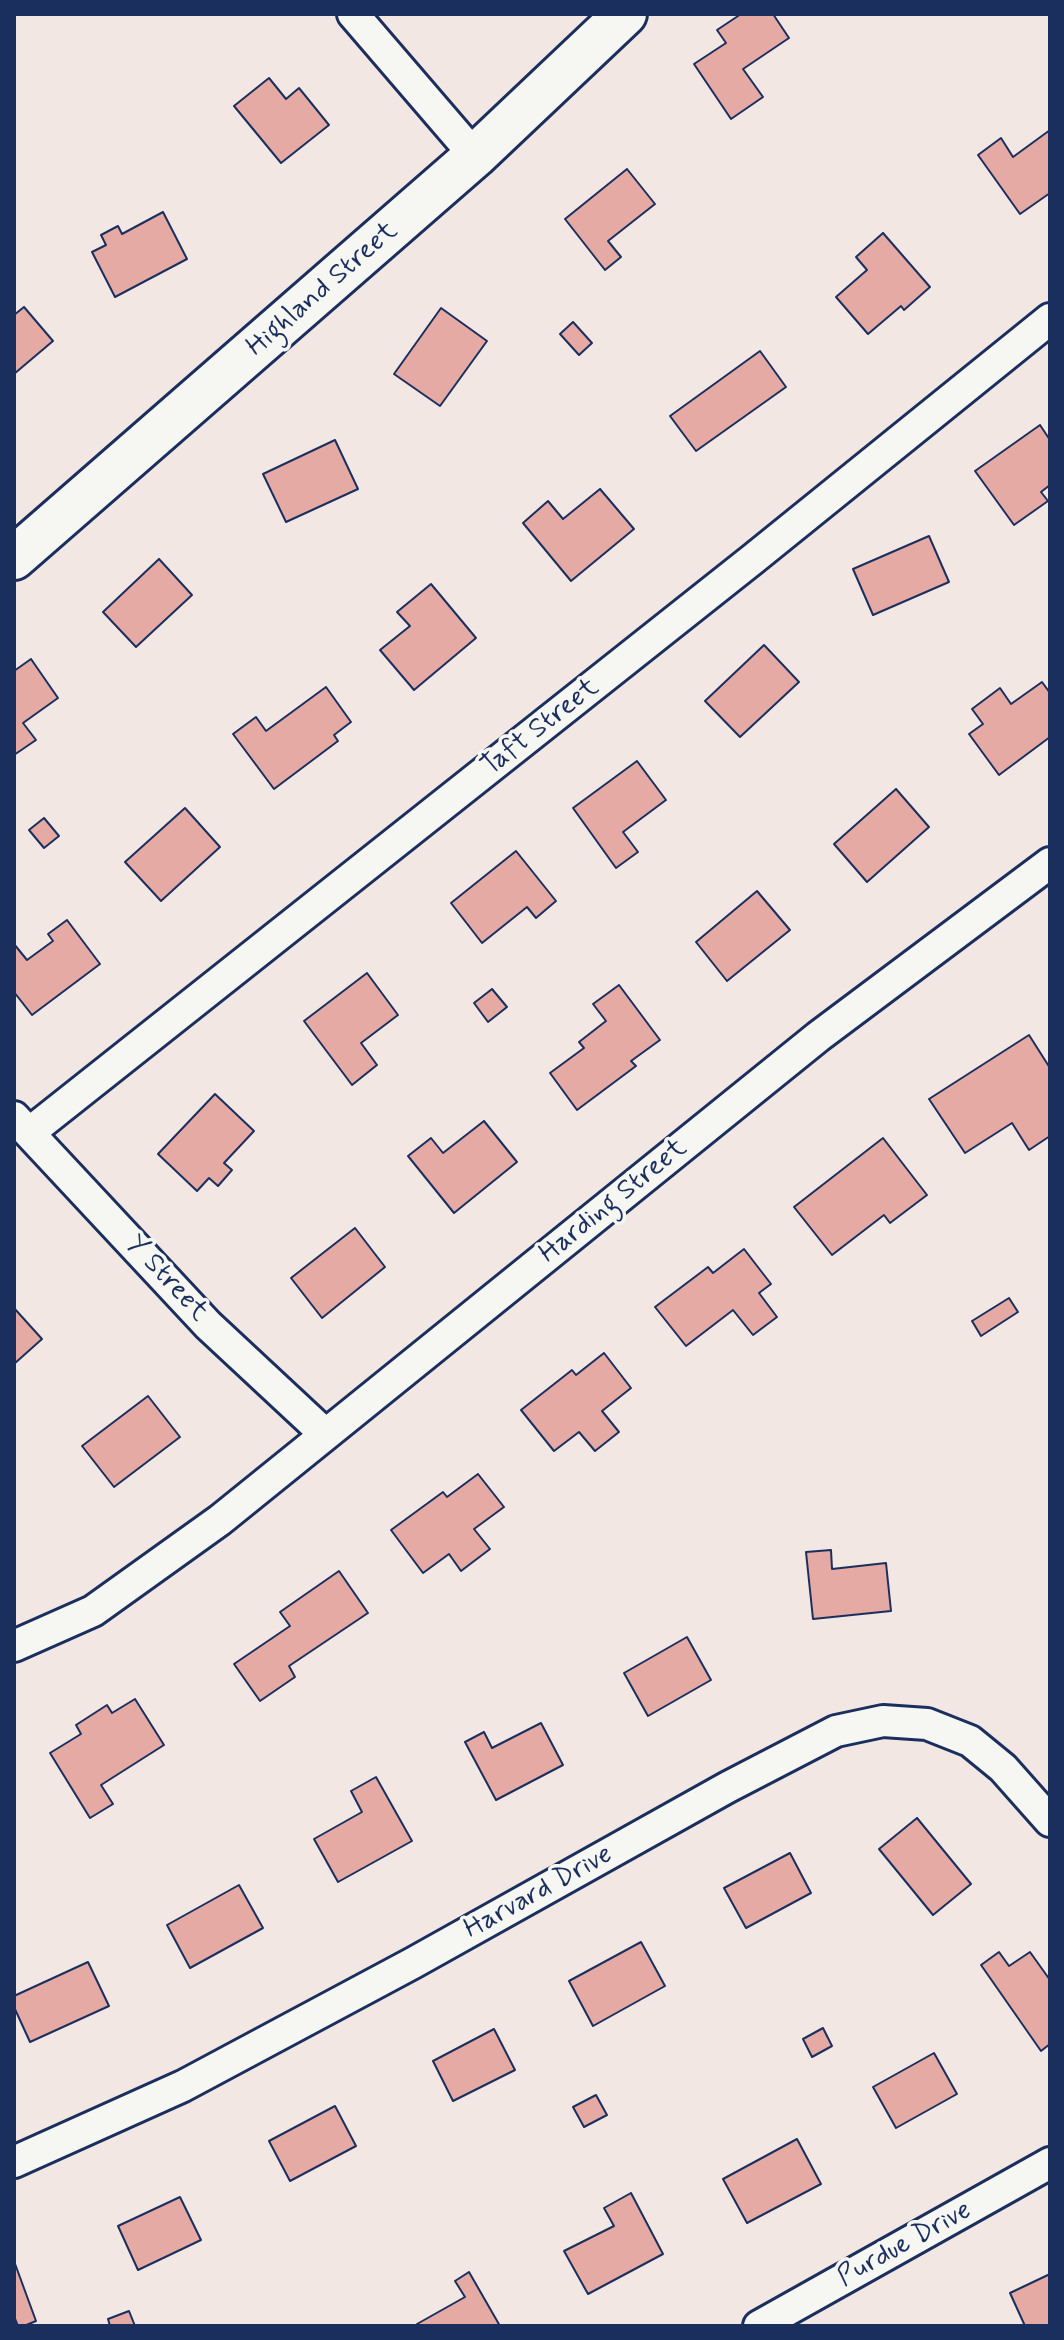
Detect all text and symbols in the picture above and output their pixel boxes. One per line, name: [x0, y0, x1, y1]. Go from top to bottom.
street label: Highland Street: [241, 215, 405, 365]
street label: Taft Street: [476, 672, 606, 784]
street label: Harding Street: [534, 1132, 694, 1272]
street label: Y Street: [118, 1229, 214, 1329]
street label: Harvard Drive: [459, 1839, 619, 1947]
street label: Purdue Drive: [832, 2194, 978, 2296]

